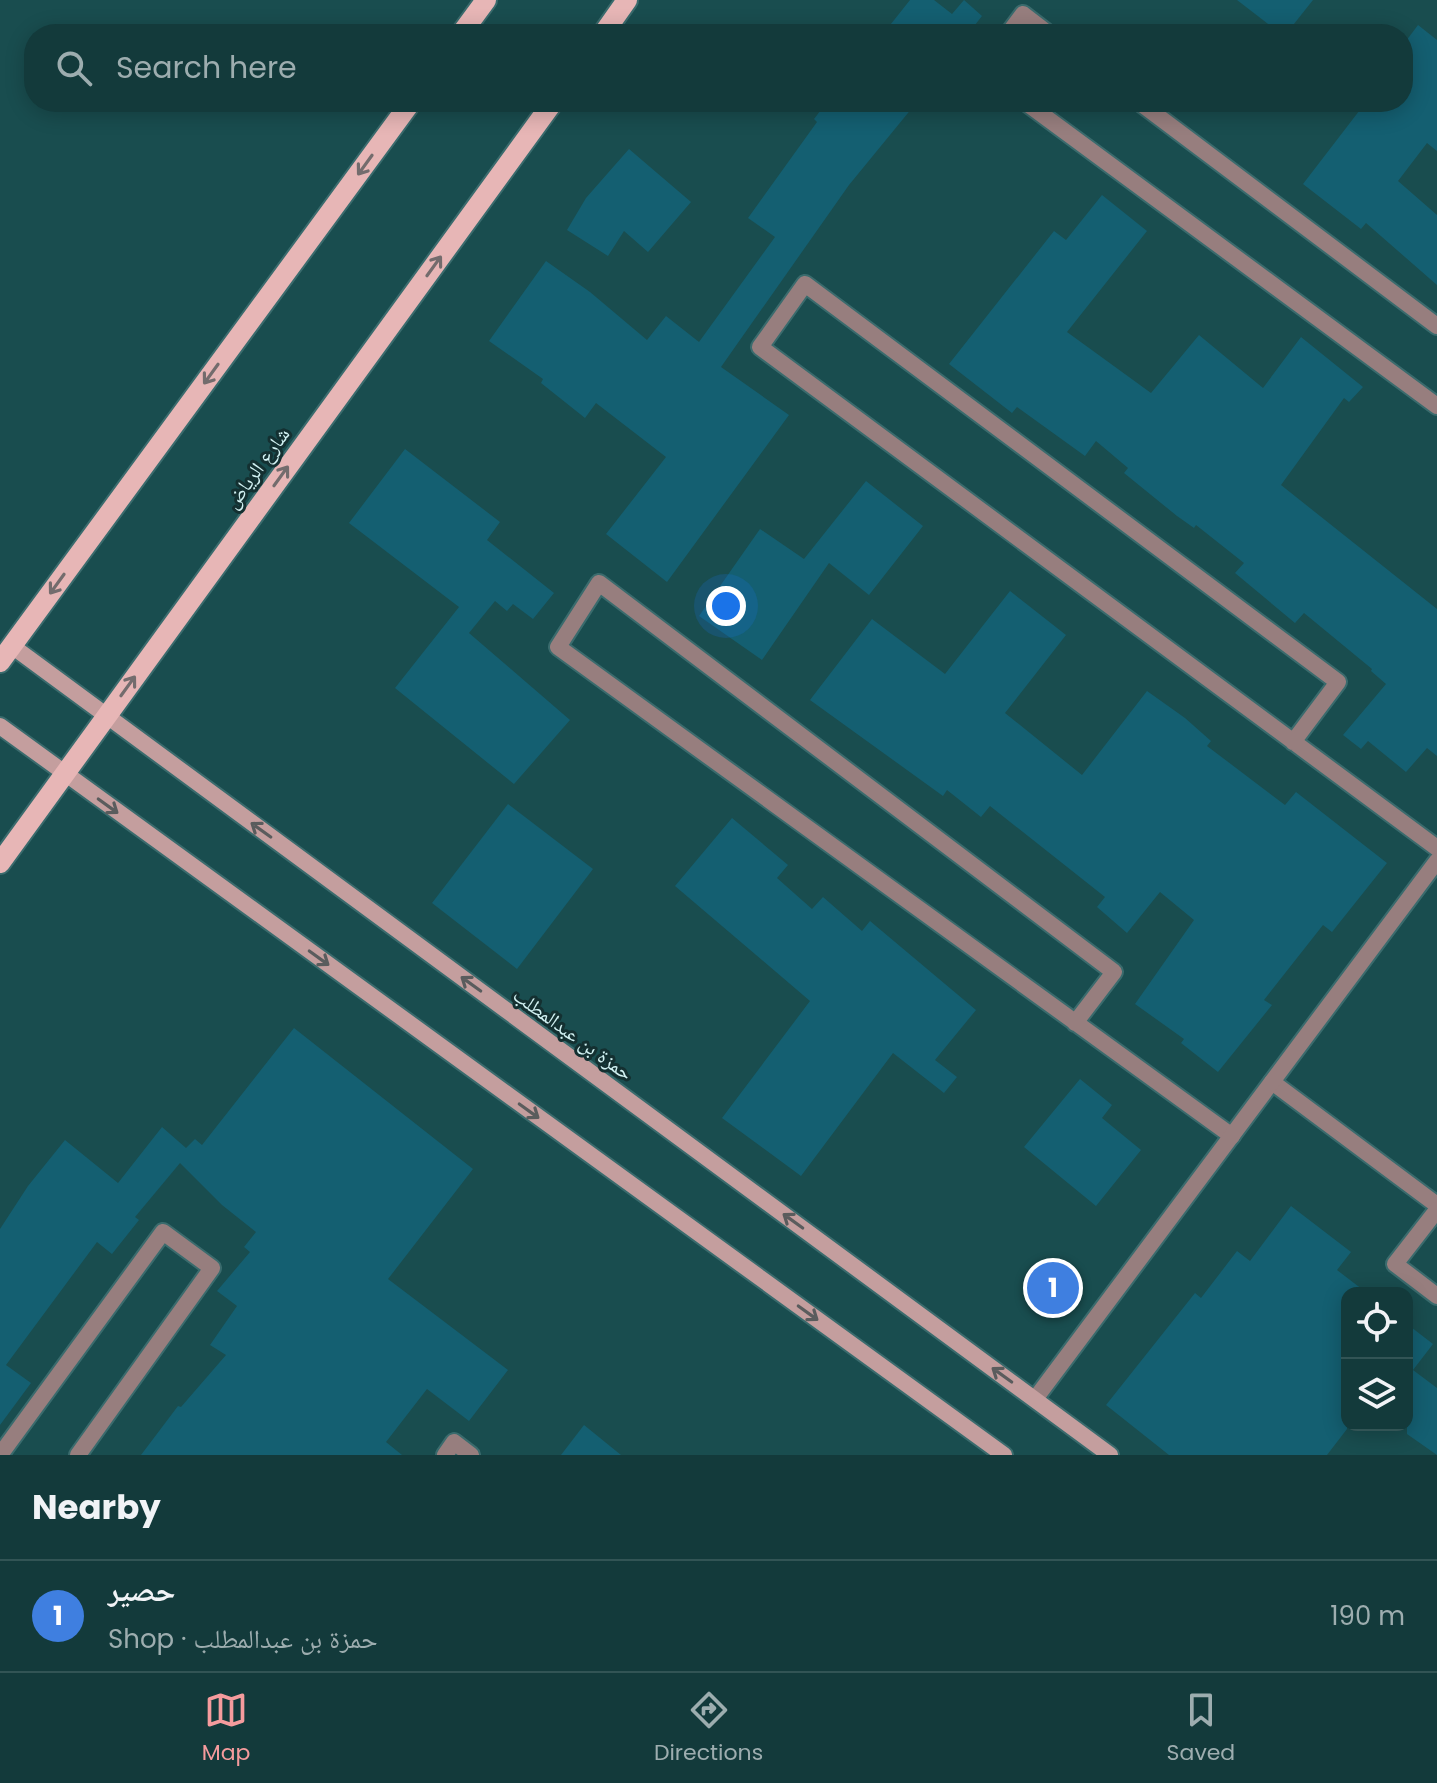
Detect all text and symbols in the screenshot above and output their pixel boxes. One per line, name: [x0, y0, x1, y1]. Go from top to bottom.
search box: [24, 24, 1413, 112]
icon: search: [52, 46, 96, 90]
text: Search here: [116, 46, 297, 89]
one-way arrow: [357, 154, 374, 175]
one-way arrow: [426, 255, 442, 277]
one-way arrow: [203, 363, 219, 385]
street label: شارع الرياض: [218, 422, 296, 514]
one-way arrow: [272, 466, 289, 487]
one-way arrow: [49, 573, 66, 594]
your location: [706, 586, 746, 626]
one-way arrow: [119, 676, 136, 697]
one-way arrow: [97, 797, 118, 814]
one-way arrow: [251, 821, 273, 838]
one-way arrow: [307, 950, 329, 966]
one-way arrow: [460, 975, 482, 992]
street label: حمزة بن عبدالمطلب: [507, 981, 639, 1087]
one-way arrow: [518, 1102, 539, 1119]
one-way arrow: [783, 1212, 804, 1229]
pin: 1: [1027, 1258, 1079, 1318]
map controls: [1341, 1287, 1413, 1431]
button: locate: [1341, 1287, 1413, 1359]
one-way arrow: [796, 1305, 818, 1321]
button: layers: [1341, 1359, 1413, 1431]
one-way arrow: [992, 1366, 1014, 1383]
text: Nearby: [32, 1483, 161, 1531]
text: حصير: [108, 1569, 176, 1612]
text: 1: [53, 1598, 63, 1634]
text: 190 m: [1330, 1598, 1405, 1634]
text: Shop · حمزة بن عبدالمطلب: [108, 1621, 378, 1657]
tab: Map: [202, 1688, 250, 1769]
tab: Directions: [654, 1688, 763, 1769]
tab: Saved: [1167, 1688, 1235, 1769]

